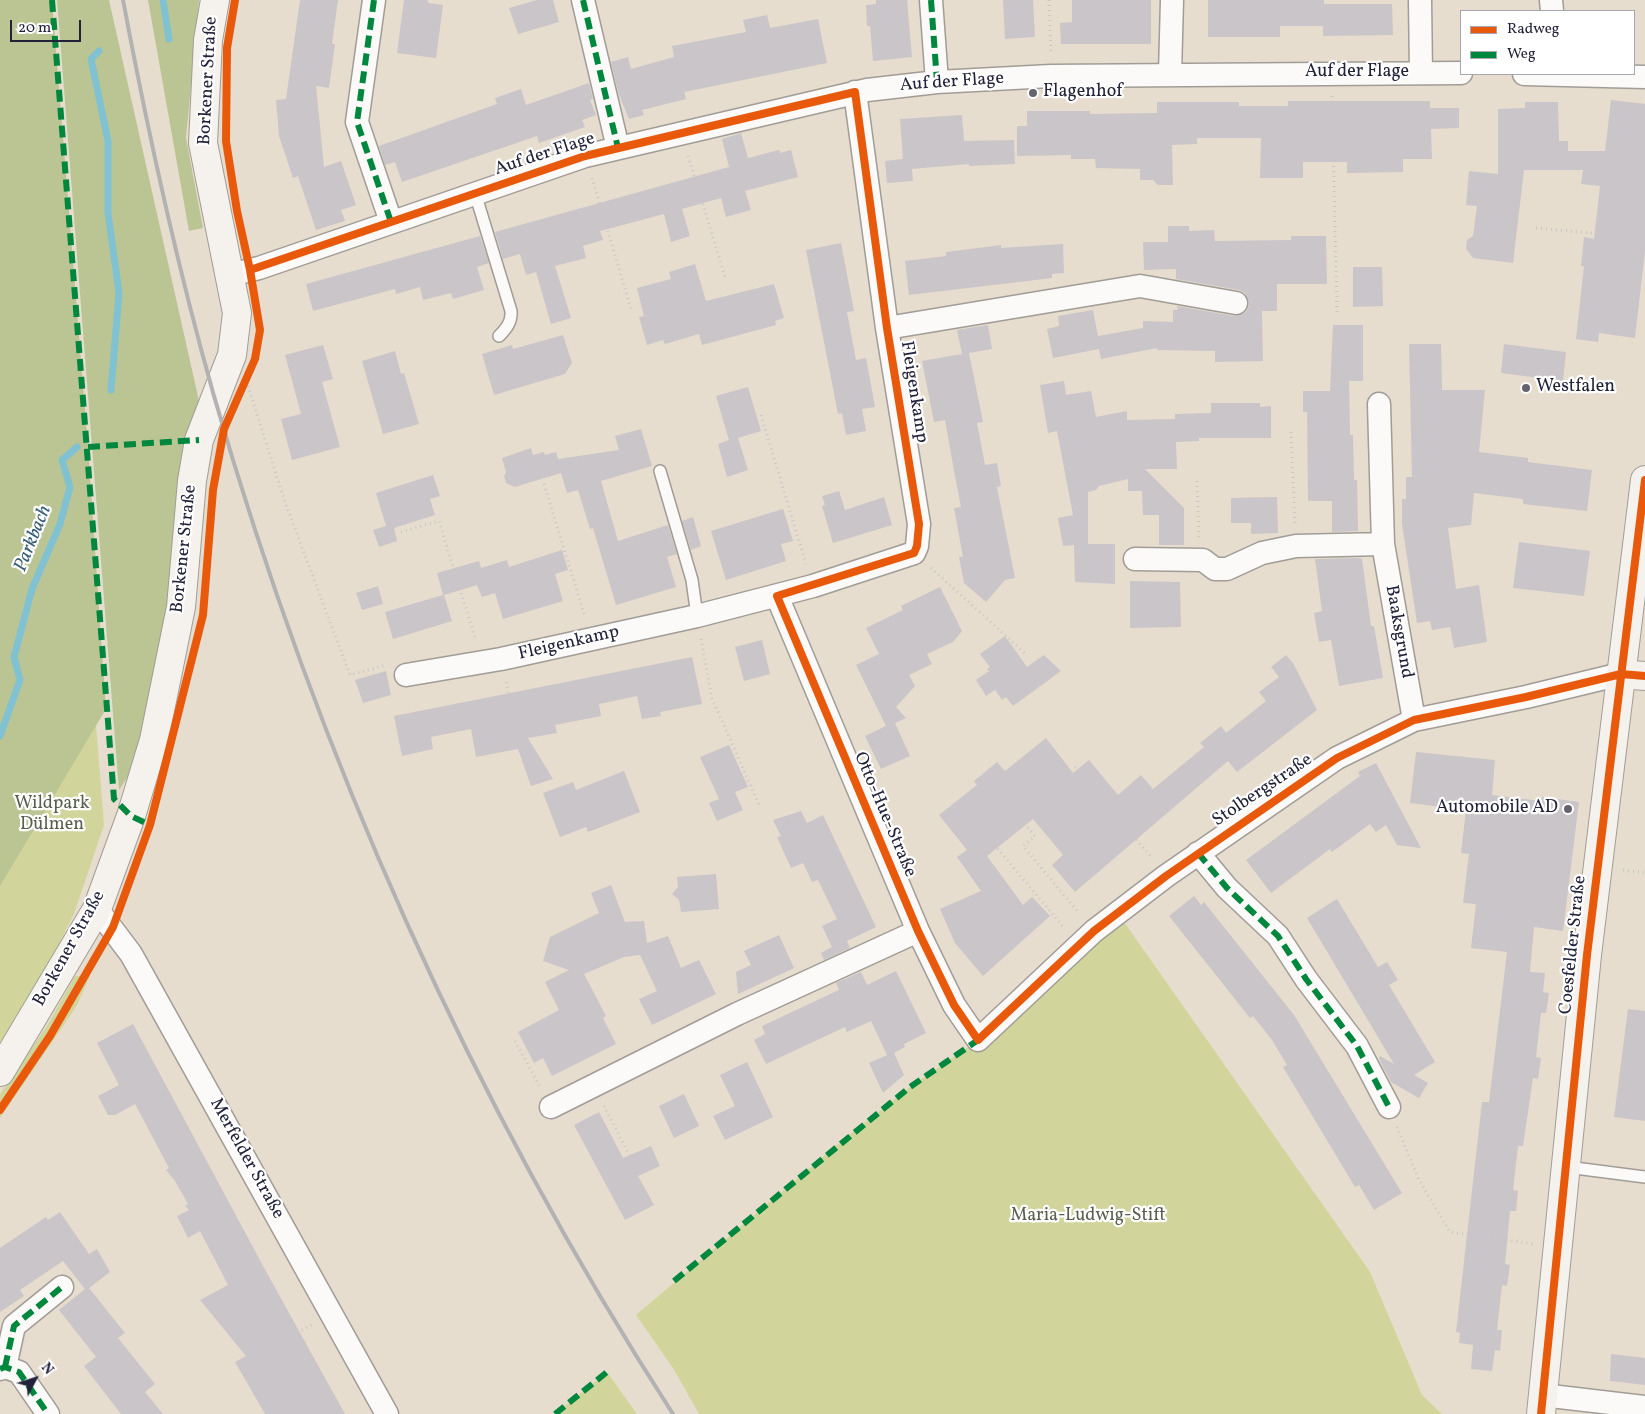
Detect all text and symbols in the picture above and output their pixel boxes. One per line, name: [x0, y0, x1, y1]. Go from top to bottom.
scale bar: [12, 10, 84, 42]
legend: [1460, 10, 1635, 75]
street label: Borkener Straße: [195, 16, 223, 146]
text: 20 m: [18, 18, 51, 39]
text: Radweg: [1507, 19, 1559, 40]
text: Weg: [1507, 44, 1536, 65]
street label: Auf der Flage: [1305, 62, 1409, 84]
street label: Auf der Flage: [899, 69, 1005, 97]
place label: Flagenhof: [1043, 82, 1122, 104]
marker: Flagenhof: [1027, 87, 1039, 99]
street label: Auf der Flage: [492, 129, 598, 181]
street label: Fleigenkamp: [894, 339, 932, 445]
place label: Westfalen: [1536, 377, 1615, 399]
marker: Westfalen: [1520, 382, 1532, 394]
street label: Borkener Straße: [168, 484, 202, 614]
water label: Parkbach: [10, 503, 58, 575]
street label: Baaksgrund: [1379, 584, 1417, 680]
street label: Fleigenkamp: [516, 622, 622, 666]
street label: Otto-Hue-Straße: [848, 749, 920, 881]
street label: Stolbergstraße: [1209, 750, 1317, 832]
park label: Wildpark Dülmen: [14, 794, 90, 836]
place label: Automobile AD: [1436, 798, 1558, 820]
marker: Automobile AD: [1562, 803, 1574, 815]
street label: Coesfelder Straße: [1556, 874, 1592, 1016]
street label: Borkener Straße: [29, 887, 111, 1011]
street label: Merfelder Straße: [204, 1095, 288, 1223]
park label: Maria-Ludwig-Stift: [1010, 1206, 1166, 1228]
north arrow: [10, 1354, 60, 1404]
text: N: [36, 1359, 57, 1379]

